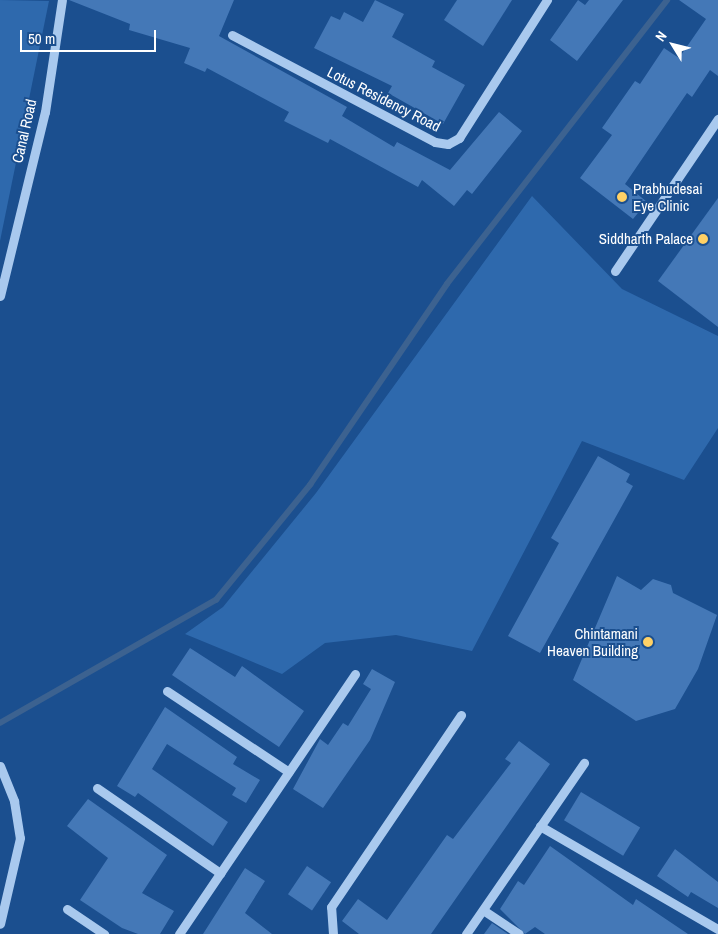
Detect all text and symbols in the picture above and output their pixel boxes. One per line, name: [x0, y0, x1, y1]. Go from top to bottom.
scale bar: [22, 20, 159, 52]
north arrow: [648, 20, 698, 70]
text: 50 m: [28, 28, 55, 49]
text: N: [651, 28, 671, 45]
street label: Lotus Residency Road: [324, 63, 444, 135]
street label: Canal Road: [8, 97, 40, 165]
place label: Prabhudesai Eye Clinic: [633, 179, 703, 214]
marker: Prabhudesai Eye Clinic: [615, 190, 629, 204]
place label: Siddharth Palace: [599, 230, 693, 248]
marker: Siddharth Palace: [697, 233, 709, 245]
place label: Chintamani Heaven Building: [547, 624, 638, 659]
marker: Chintamani Heaven Building: [642, 636, 654, 648]

